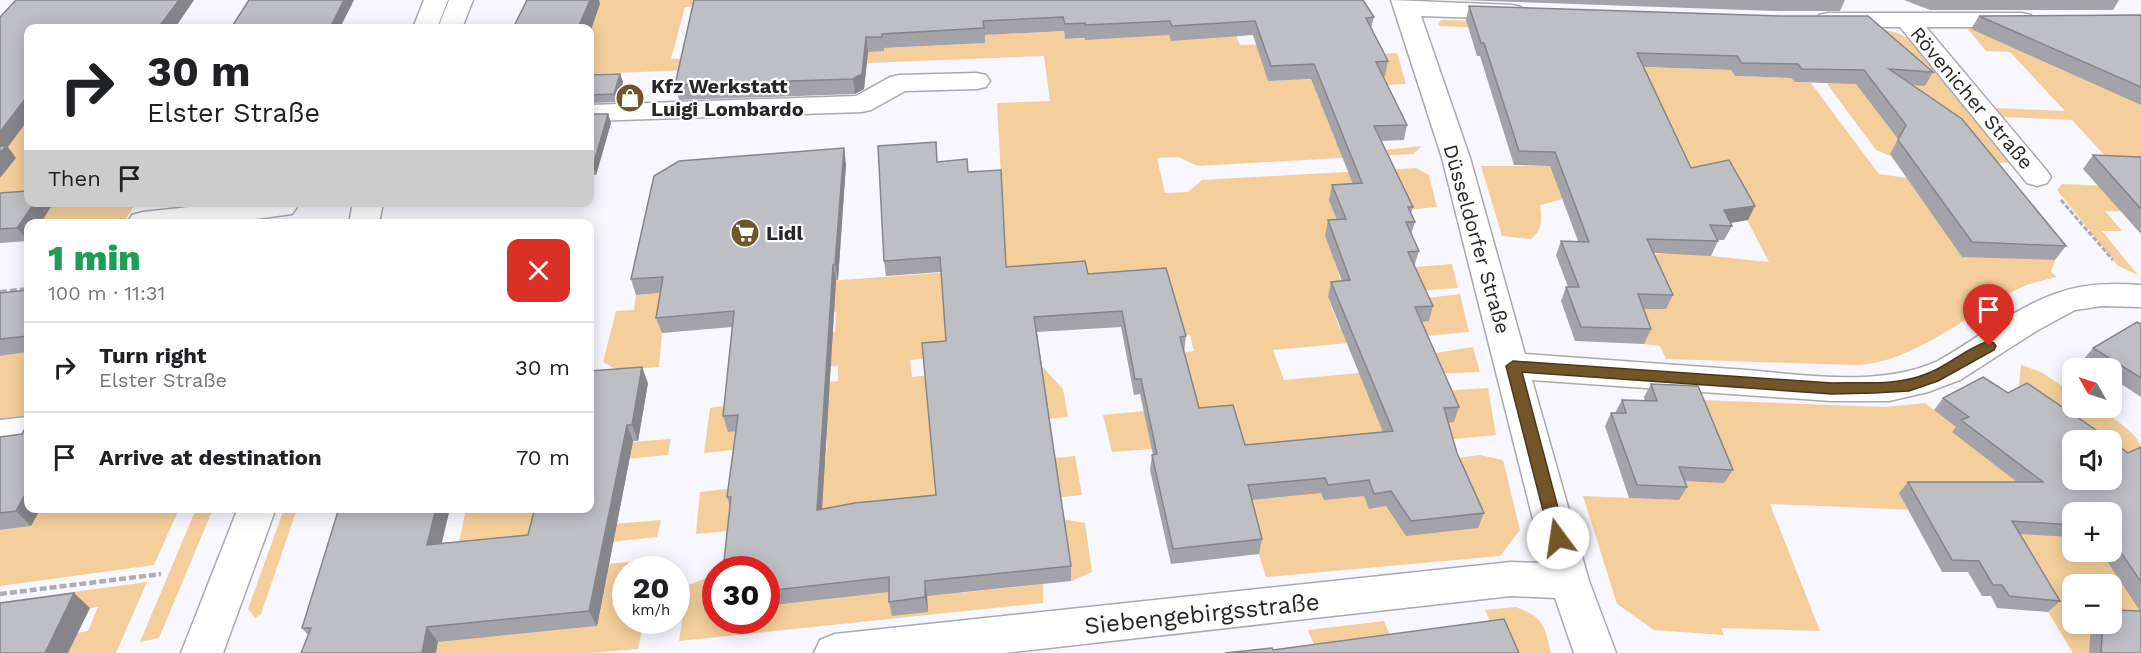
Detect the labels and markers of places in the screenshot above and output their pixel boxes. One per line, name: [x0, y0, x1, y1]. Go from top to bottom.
place label: Kfz Werkstatt Luigi Lombardo: [651, 74, 804, 121]
shop icon: Kfz Werkstatt Luigi Lombardo: [614, 82, 646, 114]
supermarket icon: Lidl: [729, 217, 761, 249]
place label: Lidl: [766, 221, 803, 245]
pin: [1963, 284, 2014, 346]

